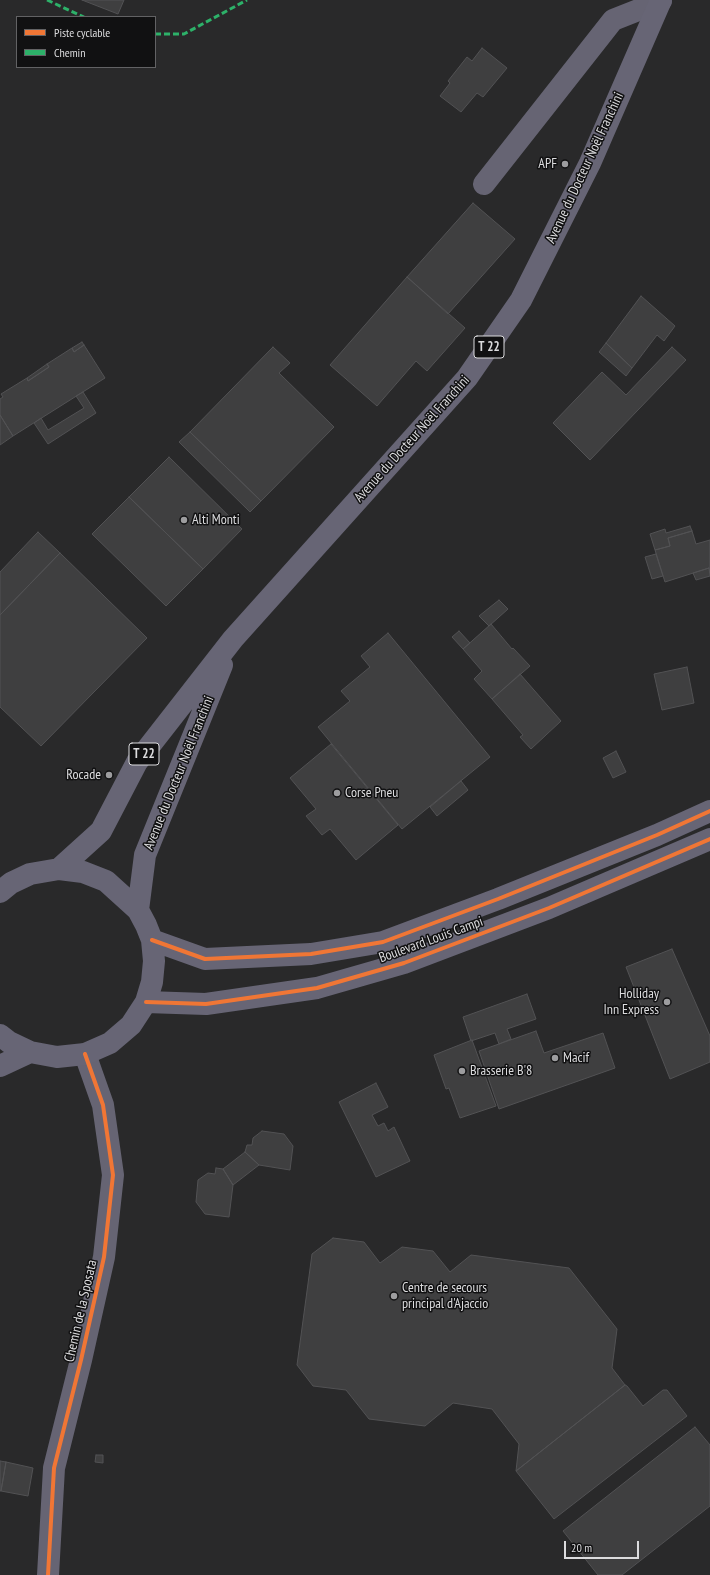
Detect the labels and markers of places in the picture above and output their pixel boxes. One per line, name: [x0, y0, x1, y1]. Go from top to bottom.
place label: APF: [538, 156, 557, 172]
marker: APF: [560, 159, 570, 169]
place label: Alti Monti: [192, 512, 240, 528]
marker: Alti Monti: [179, 515, 189, 525]
place label: Rocade: [66, 767, 101, 783]
marker: Rocade: [104, 770, 114, 780]
place label: Corse Pneu: [345, 785, 398, 801]
marker: Corse Pneu: [332, 788, 342, 798]
place label: Holliday Inn Express: [604, 986, 659, 1018]
marker: Holliday Inn Express: [662, 997, 672, 1007]
place label: Macif: [563, 1050, 589, 1066]
marker: Macif: [550, 1053, 560, 1063]
place label: Brasserie B'8: [470, 1063, 532, 1079]
marker: Brasserie B'8: [457, 1066, 467, 1076]
place label: Centre de secours principal d'Ajaccio: [402, 1280, 488, 1312]
marker: Centre de secours principal d'Ajaccio: [389, 1291, 399, 1301]

